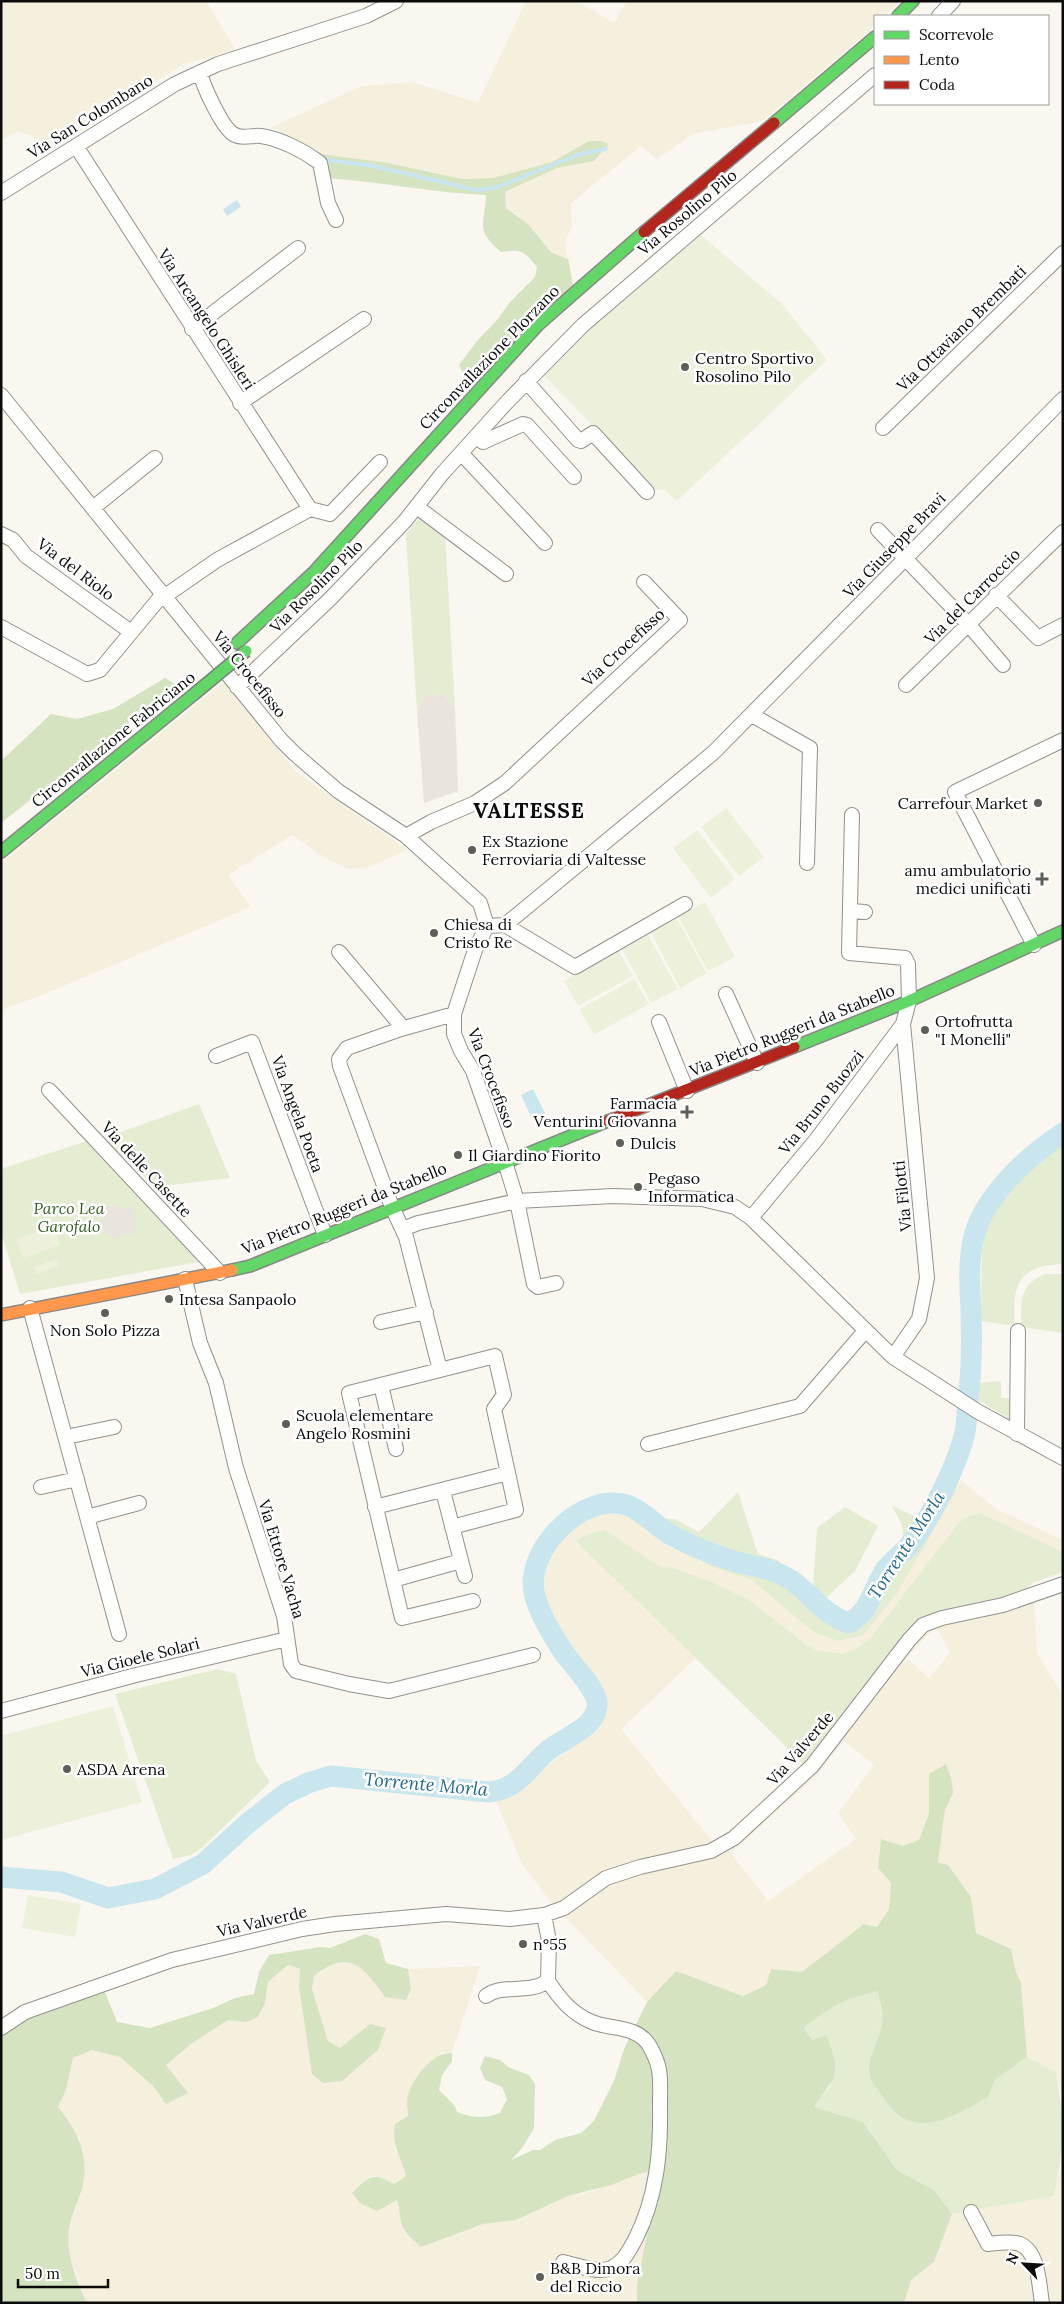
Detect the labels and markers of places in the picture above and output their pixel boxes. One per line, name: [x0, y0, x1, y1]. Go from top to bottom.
place label: Centro Sportivo Rosolino Pilo: [695, 348, 814, 386]
marker: Centro Sportivo Rosolino Pilo: [679, 361, 691, 373]
place label: Carrefour Market: [898, 793, 1029, 813]
marker: Carrefour Market: [1032, 797, 1044, 809]
place label: Ex Stazione Ferroviaria di Valtesse: [482, 831, 647, 869]
marker: Ex Stazione Ferroviaria di Valtesse: [466, 844, 478, 856]
place label: amu ambulatorio medici unificati: [904, 860, 1031, 898]
marker: amu ambulatorio medici unificati: [1035, 872, 1049, 886]
place label: Chiesa di Cristo Re: [444, 914, 513, 952]
marker: Chiesa di Cristo Re: [428, 927, 440, 939]
place label: Ortofrutta "I Monelli": [935, 1011, 1013, 1049]
marker: Ortofrutta "I Monelli": [919, 1024, 931, 1036]
place label: Farmacia Venturini Giovanna: [533, 1093, 677, 1131]
marker: Farmacia Venturini Giovanna: [681, 1106, 693, 1118]
place label: Dulcis: [630, 1133, 676, 1153]
marker: Dulcis: [614, 1137, 626, 1149]
place label: Il Giardino Fiorito: [468, 1145, 601, 1165]
marker: Il Giardino Fiorito: [452, 1149, 464, 1161]
place label: Pegaso Informatica: [648, 1168, 734, 1206]
marker: Pegaso Informatica: [632, 1181, 644, 1193]
place label: Intesa Sanpaolo: [179, 1289, 296, 1309]
marker: Intesa Sanpaolo: [163, 1293, 175, 1305]
marker: Non Solo Pizza: [99, 1307, 111, 1319]
place label: Non Solo Pizza: [50, 1320, 160, 1340]
place label: Scuola elementare Angelo Rosmini: [295, 1405, 434, 1443]
marker: Scuola elementare Angelo Rosmini: [280, 1418, 292, 1430]
place label: ASDA Arena: [76, 1759, 165, 1779]
marker: ASDA Arena: [61, 1763, 73, 1775]
place label: n°55: [533, 1934, 567, 1954]
marker: n°55: [517, 1938, 529, 1950]
place label: B&B Dimora del Riccio: [550, 2258, 640, 2296]
marker: B&B Dimora del Riccio: [534, 2271, 546, 2283]

